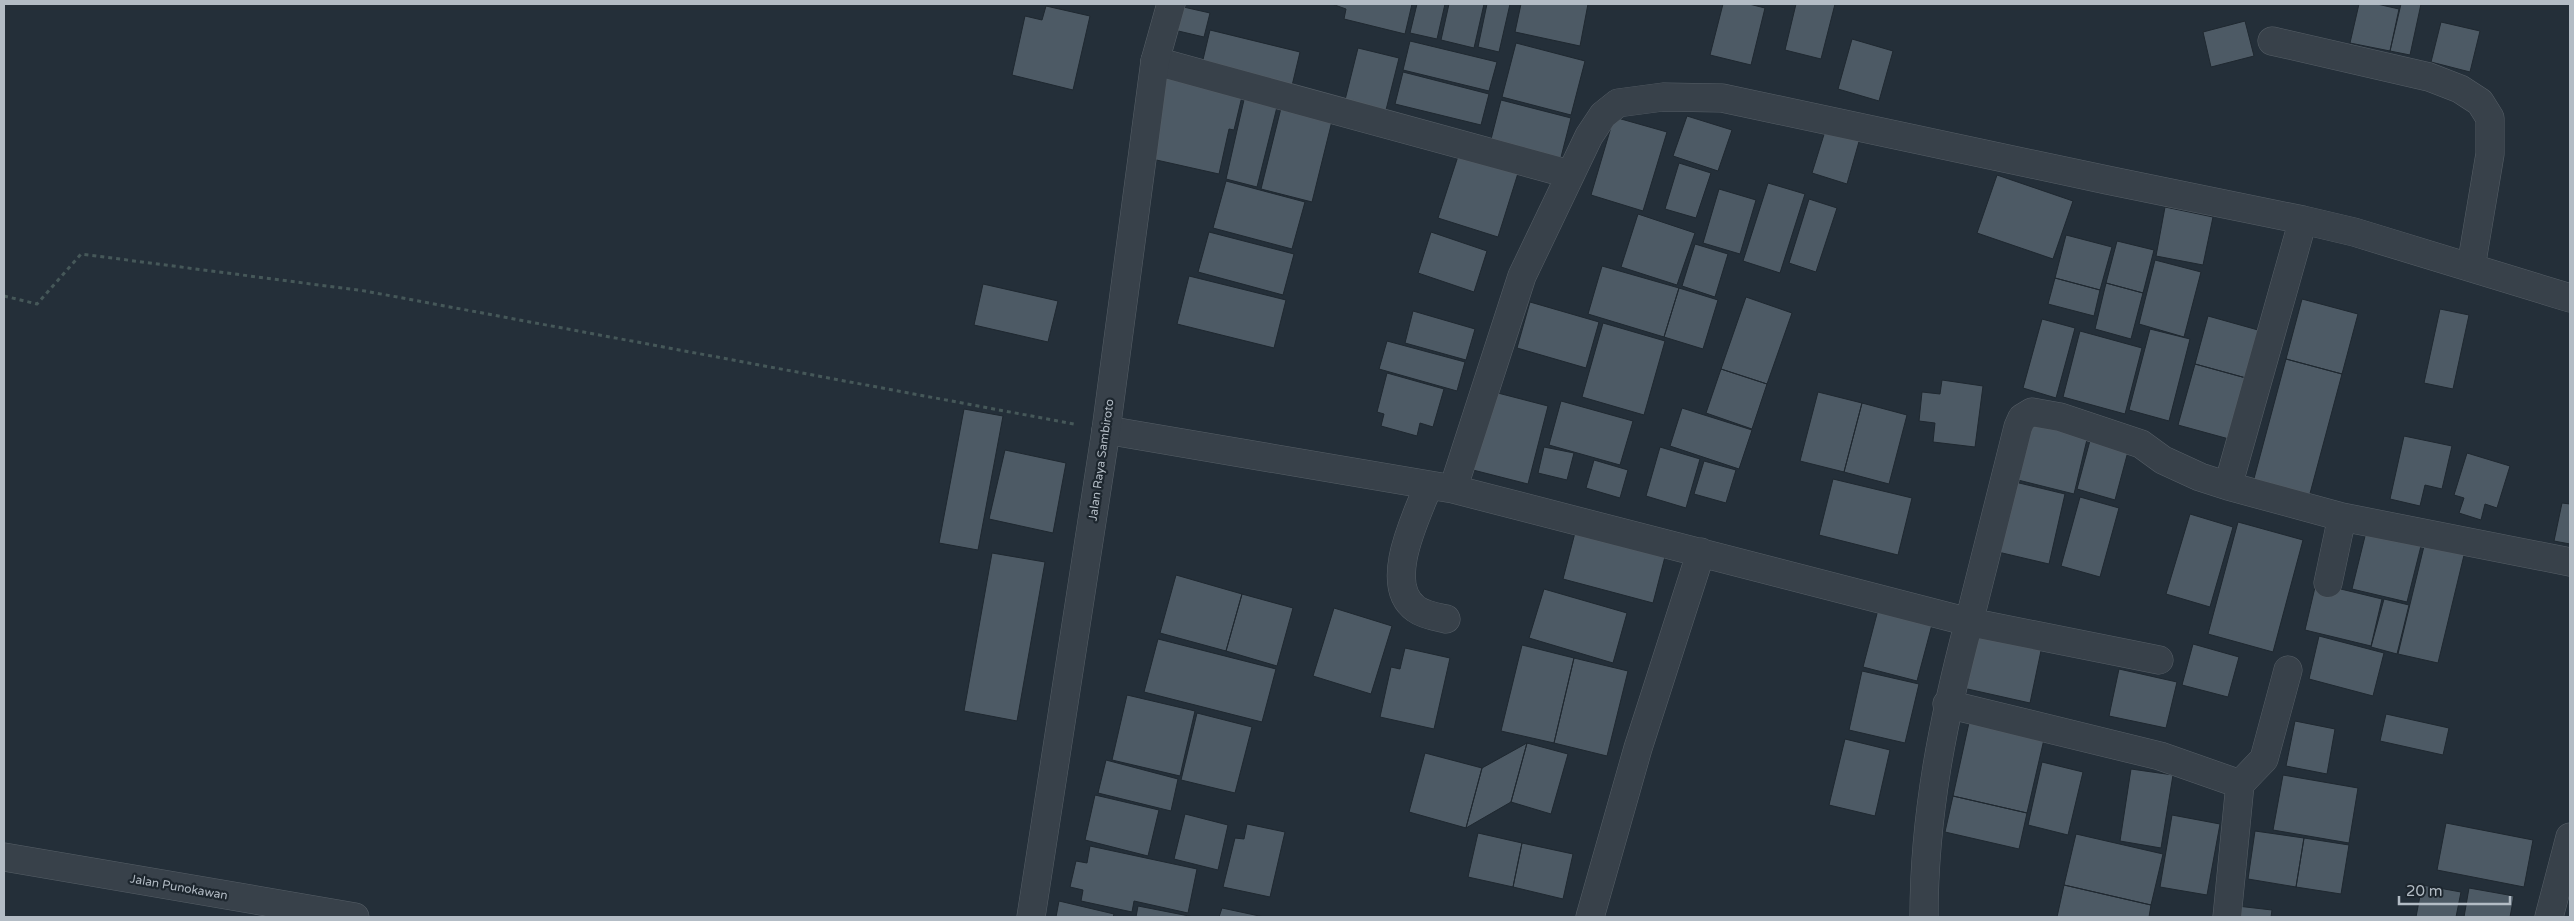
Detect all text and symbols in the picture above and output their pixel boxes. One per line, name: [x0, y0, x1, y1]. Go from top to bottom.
street label: Jalan Raya Sambiroto: [1086, 398, 1116, 522]
street label: Jalan Punokawan: [129, 872, 229, 902]
scale bar: [2399, 874, 2510, 906]
text: 20 m: [2406, 882, 2443, 900]

